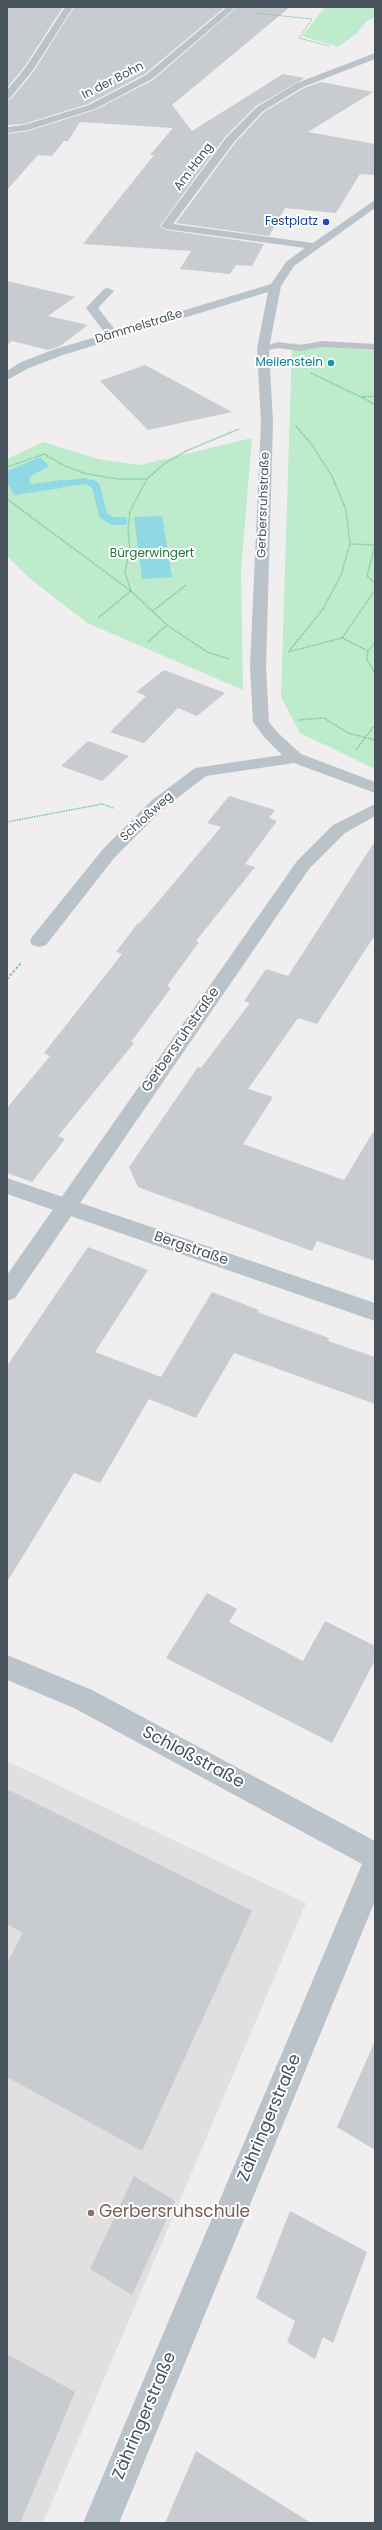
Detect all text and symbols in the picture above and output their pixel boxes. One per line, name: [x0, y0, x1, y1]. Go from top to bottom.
street label: In der Bohn: [80, 59, 146, 103]
street label: Am Hang: [171, 140, 217, 194]
place label: Festplatz: [265, 215, 318, 229]
marker: Festplatz: [321, 217, 331, 227]
street label: Dämmelstraße: [94, 307, 184, 347]
place label: Meilenstein: [256, 356, 323, 370]
marker: Meilenstein: [326, 358, 336, 368]
street label: Gerbersruhstraße: [255, 452, 273, 558]
park label: Bürgerwingert: [110, 547, 194, 561]
street label: Schloßweg: [118, 789, 176, 845]
street label: Gerbersruhstraße: [139, 984, 223, 1096]
street label: Bergstraße: [152, 1228, 230, 1270]
street label: Schloßstraße: [138, 1723, 248, 1793]
street label: Zähringerstraße: [234, 2051, 306, 2185]
place label: Gerbersruhschule: [99, 2203, 250, 2223]
marker: Gerbersruhschule: [86, 2208, 96, 2218]
street label: Zähringerstraße: [109, 2349, 181, 2483]

